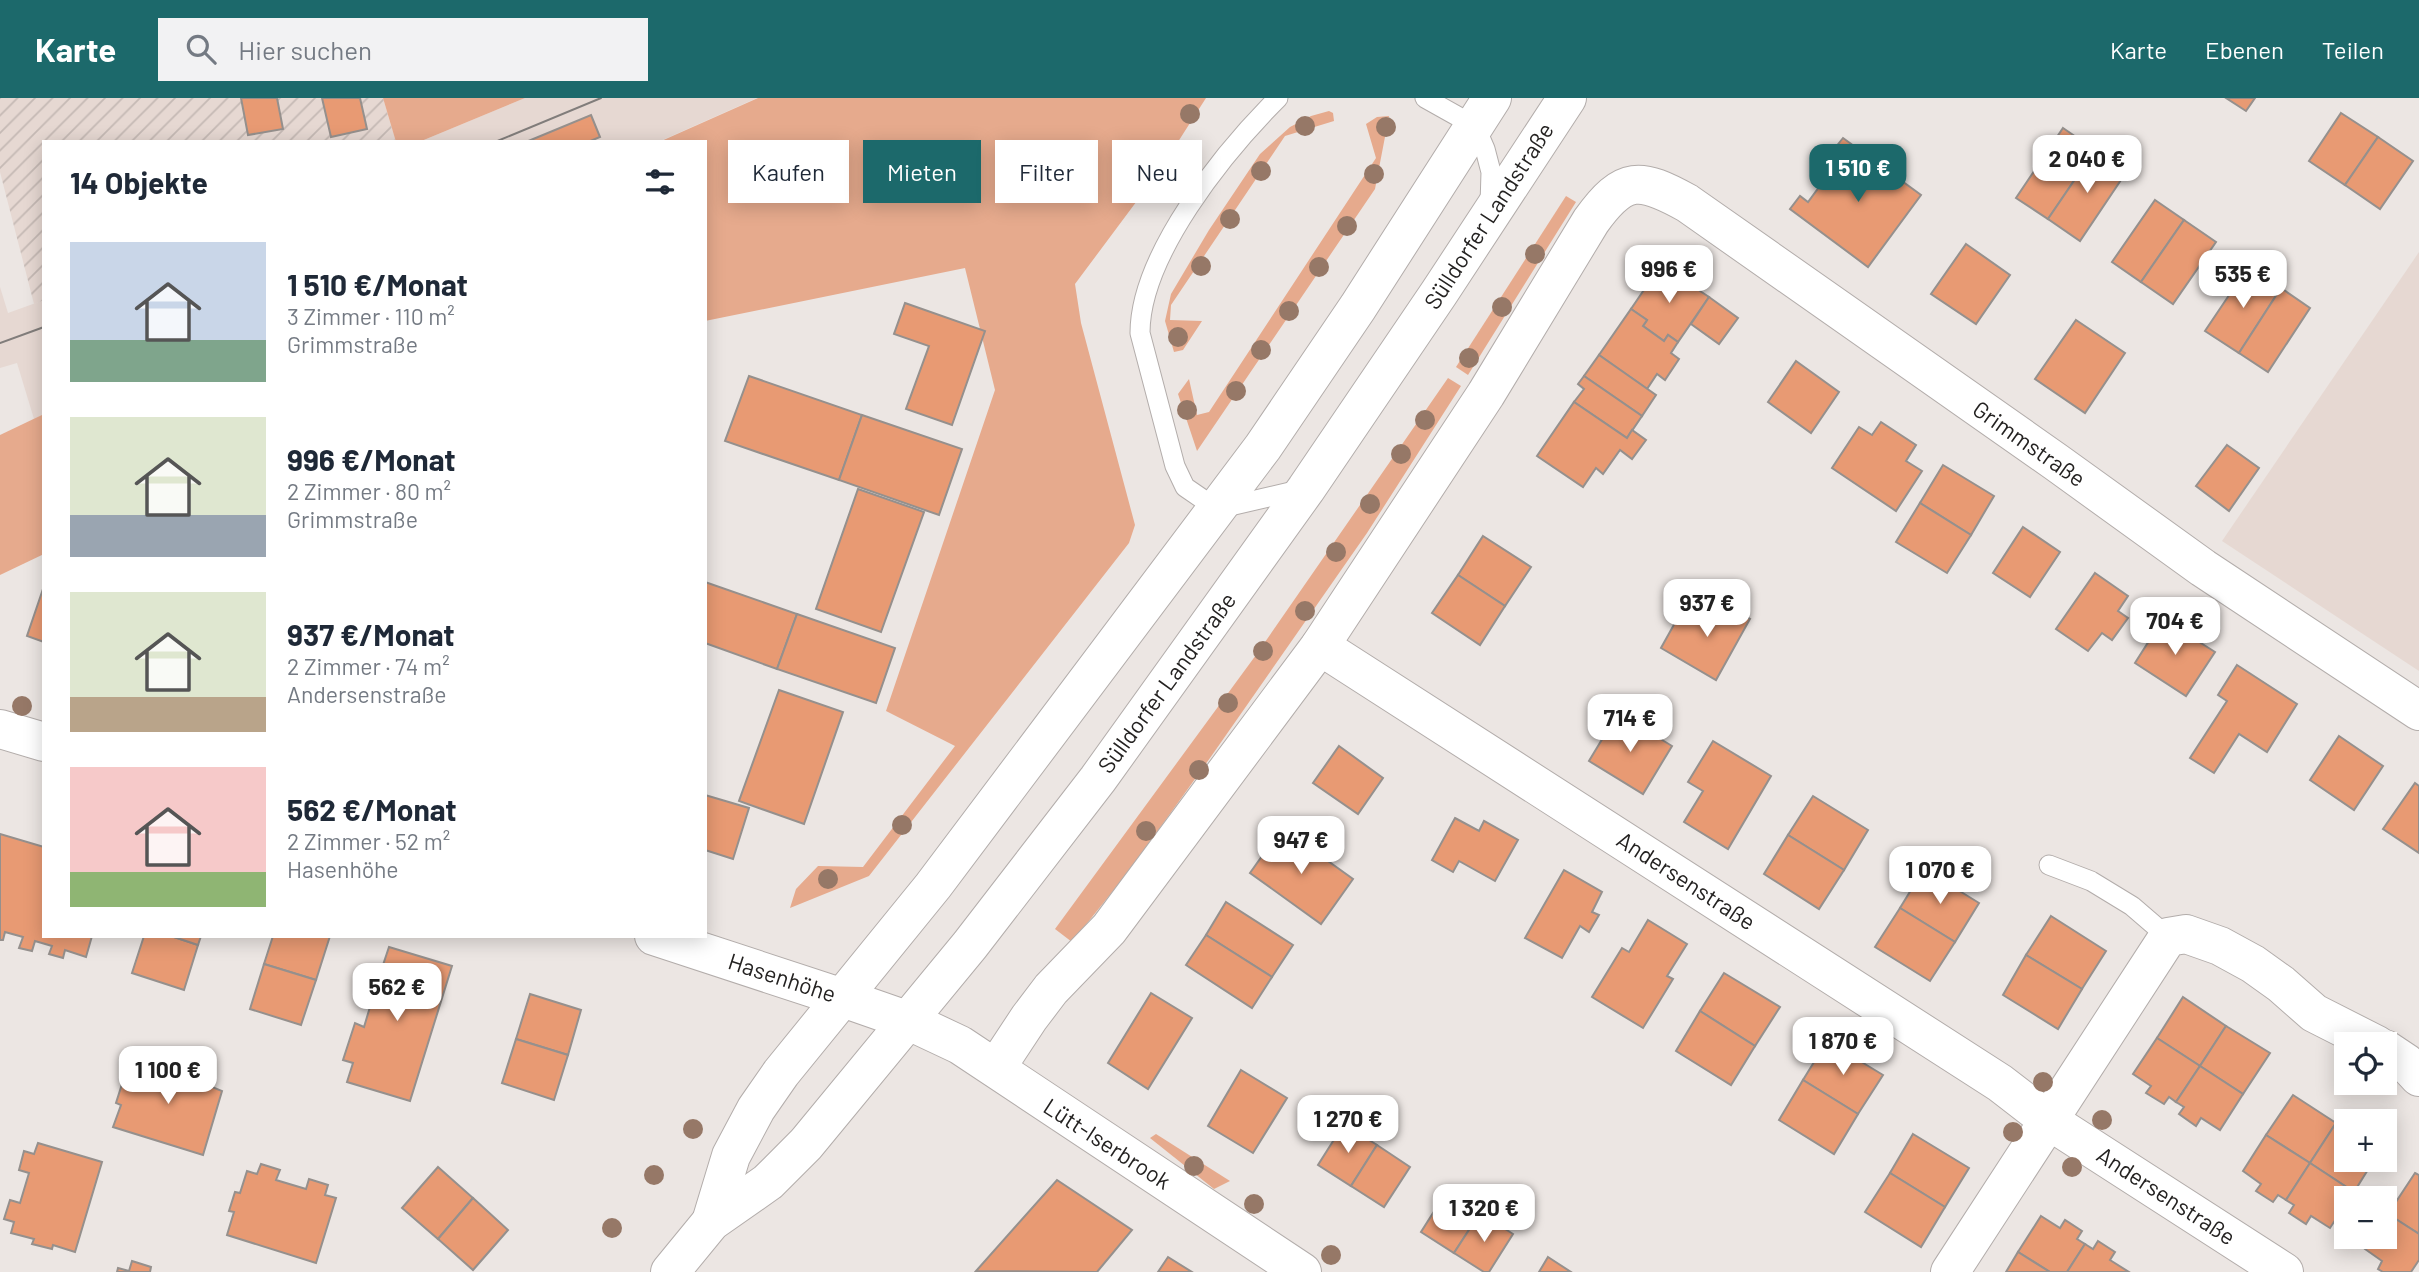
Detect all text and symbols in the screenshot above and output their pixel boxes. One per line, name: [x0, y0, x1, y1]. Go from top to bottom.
search box: [158, 18, 648, 81]
text: Karte: [35, 29, 116, 69]
icon: search: [182, 30, 220, 68]
text: Hier suchen: [238, 34, 372, 65]
text: Karte: [2110, 35, 2167, 64]
text: Ebenen: [2205, 35, 2284, 64]
text: Teilen: [2322, 35, 2384, 64]
street label: Sülldorfer Landstraße: [1417, 117, 1559, 314]
pin: 2 040 €: [2022, 136, 2152, 195]
chip: Kaufen: [728, 140, 849, 203]
chip: Mieten: [863, 140, 981, 203]
chip: Filter: [995, 140, 1098, 203]
chip: Neu: [1112, 140, 1202, 203]
pin: 1 510 €: [1793, 144, 1923, 204]
text: 2 040 €: [2049, 144, 2125, 172]
text: 1 510 €: [1825, 153, 1891, 181]
icon: filters: [641, 163, 679, 201]
text: 14 Objekte: [70, 164, 208, 200]
pin: 996 €: [1620, 246, 1718, 305]
pin: 535 €: [2194, 250, 2292, 310]
text: 996 €: [1641, 254, 1697, 282]
text: 535 €: [2215, 259, 2271, 287]
text: 1 510 €/Monat: [287, 266, 468, 302]
icon: home: [126, 270, 210, 354]
text: 3 Zimmer · 110 m²: [287, 302, 455, 330]
text: Grimmstraße: [287, 330, 418, 358]
street label: Grimmstraße: [1968, 394, 2091, 492]
text: 996 €/Monat: [287, 441, 456, 477]
icon: home: [126, 445, 210, 529]
text: 2 Zimmer · 80 m²: [287, 477, 451, 505]
text: Grimmstraße: [287, 505, 418, 533]
pin: 937 €: [1658, 580, 1756, 639]
street label: Sülldorfer Landstraße: [1091, 587, 1241, 778]
text: 937 €: [1679, 588, 1735, 616]
pin: 704 €: [2126, 598, 2224, 657]
text: 704 €: [2146, 606, 2204, 634]
text: 937 €/Monat: [287, 616, 455, 652]
icon: home: [126, 620, 210, 704]
text: 2 Zimmer · 74 m²: [287, 652, 450, 680]
text: Andersenstraße: [287, 680, 447, 708]
pin: 714 €: [1581, 694, 1679, 754]
text: 714 €: [1604, 703, 1656, 731]
text: 562 €/Monat: [287, 791, 457, 827]
icon: home: [126, 795, 210, 879]
pin: 947 €: [1252, 816, 1350, 876]
text: 947 €: [1273, 825, 1329, 853]
street label: Andersenstraße: [1612, 825, 1761, 935]
text: 2 Zimmer · 52 m²: [287, 827, 450, 855]
pin: 1 070 €: [1875, 846, 2005, 906]
text: Hasenhöhe: [287, 855, 399, 883]
text: 1 070 €: [1905, 855, 1975, 883]
street label: Hasenhöhe: [725, 946, 840, 1008]
pin: 562 €: [348, 964, 446, 1023]
text: 562 €: [369, 972, 425, 1000]
pin: 1 870 €: [1778, 1018, 1908, 1077]
text: 1 870 €: [1809, 1026, 1877, 1054]
map controls: [2334, 1032, 2397, 1249]
button: locate: [2334, 1032, 2397, 1095]
pin: 1 100 €: [103, 1046, 233, 1106]
text: 1 100 €: [135, 1055, 201, 1083]
street label: Lütt-Iserbrook: [1039, 1092, 1176, 1195]
pin: 1 270 €: [1283, 1096, 1413, 1155]
text: 1 270 €: [1313, 1104, 1383, 1132]
button: +: [2334, 1109, 2397, 1172]
street label: Andersenstraße: [2092, 1140, 2241, 1250]
pin: 1 320 €: [1419, 1184, 1549, 1244]
button: −: [2334, 1186, 2397, 1249]
text: 1 320 €: [1449, 1193, 1519, 1221]

